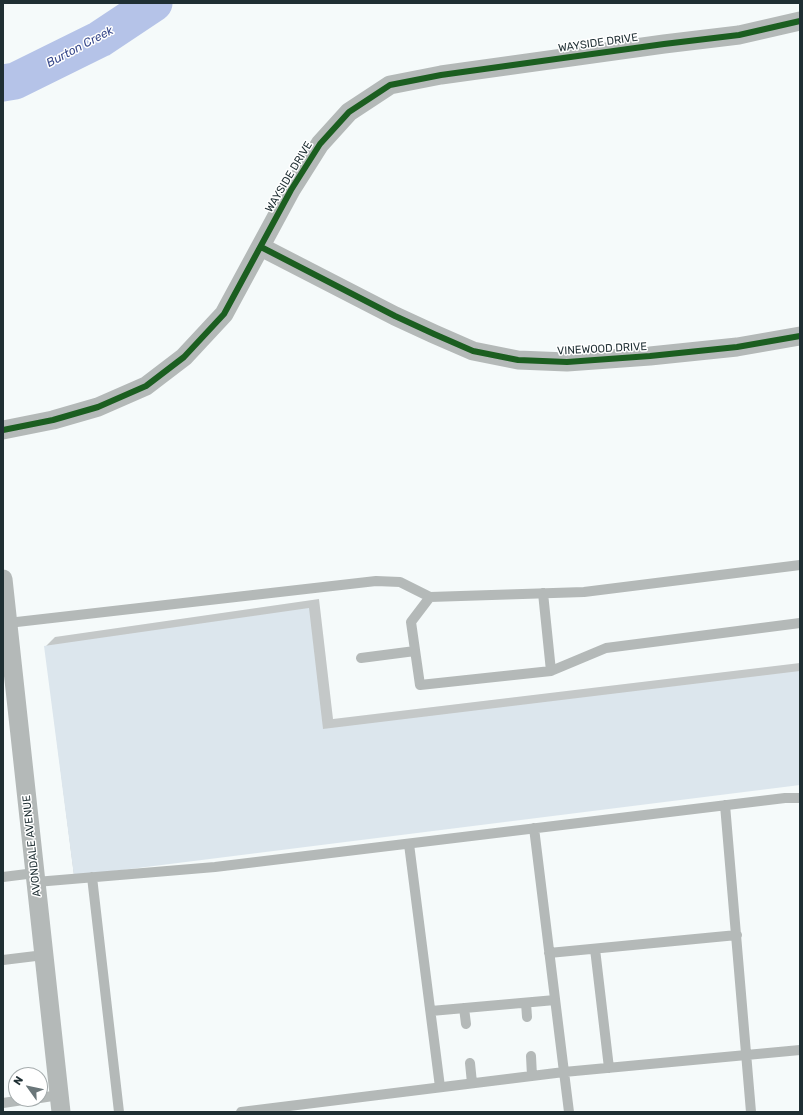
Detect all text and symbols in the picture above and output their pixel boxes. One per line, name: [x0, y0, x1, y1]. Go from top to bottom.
water label: Burton Creek: [44, 23, 116, 71]
street label: WAYSIDE DRIVE: [557, 31, 639, 55]
street label: WAYSIDE DRIVE: [263, 139, 315, 215]
street label: VINEWOOD DRIVE: [557, 340, 647, 358]
street label: AVONDALE AVENUE: [20, 795, 44, 897]
north arrow: [8, 1067, 48, 1107]
text: N: [11, 1074, 26, 1088]

